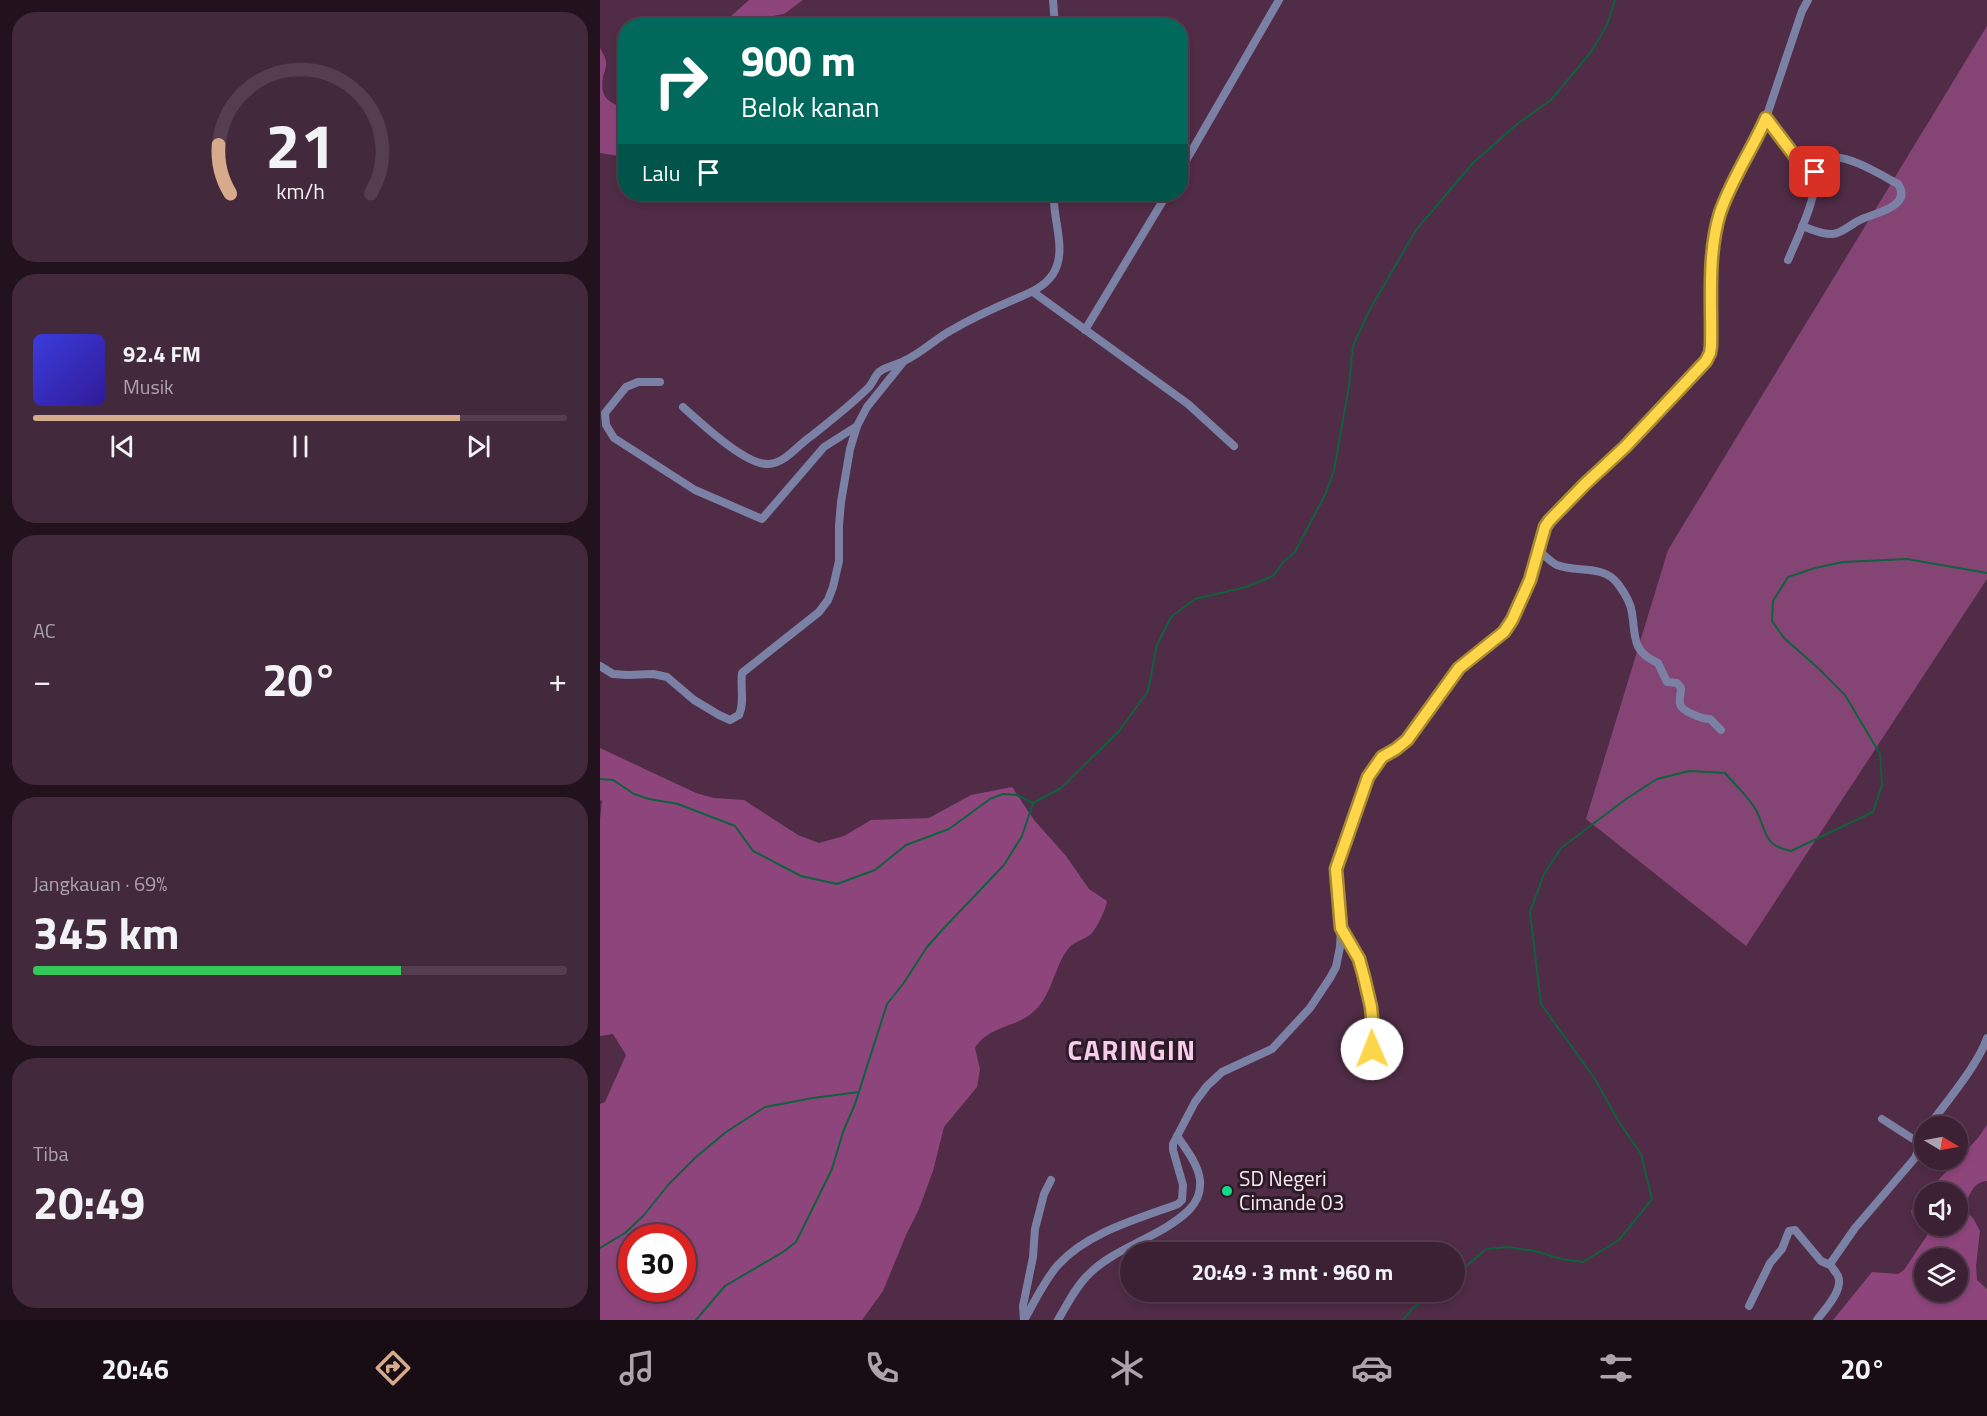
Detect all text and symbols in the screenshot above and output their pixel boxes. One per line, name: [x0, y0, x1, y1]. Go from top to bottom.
text: 900 m: [741, 28, 856, 92]
icon: right: [642, 42, 720, 120]
text: Belok kanan: [741, 86, 880, 127]
text: 21: [265, 97, 335, 192]
pin: [1789, 146, 1840, 197]
icon: arrive: [1798, 155, 1831, 188]
text: Lalu: [642, 156, 680, 190]
icon: arrive: [692, 156, 725, 189]
text: km/h: [276, 175, 324, 207]
text: 92.4 FM: [123, 337, 201, 371]
text: Musik: [123, 371, 174, 402]
icon: previous: [106, 430, 139, 463]
icon: pause: [284, 430, 317, 463]
icon: next: [462, 430, 495, 463]
text: AC: [33, 615, 56, 646]
text: 20°: [262, 645, 338, 713]
text: −: [33, 655, 51, 705]
text: +: [549, 655, 567, 705]
text: Jangkauan · 69%: [33, 868, 167, 899]
text: 345 km: [33, 898, 179, 966]
position arrow: [1340, 1017, 1404, 1081]
district label: CARINGIN: [1067, 1029, 1197, 1070]
north arrow: [1914, 1116, 1968, 1170]
map controls: [1914, 1116, 1968, 1302]
text: Tiba: [33, 1138, 68, 1169]
place label: SD Negeri Cimande 03: [1239, 1162, 1344, 1218]
text: 20:49: [33, 1168, 145, 1236]
button: sound: [1914, 1182, 1968, 1236]
marker: SD Negeri Cimande 03: [1220, 1184, 1234, 1198]
speed limit sign: 30: [618, 1224, 696, 1302]
button: layers: [1914, 1248, 1968, 1302]
text: 20:49 · 3 mnt · 960 m: [1192, 1255, 1393, 1289]
icon: directions: [372, 1347, 414, 1389]
icon: music: [616, 1347, 658, 1389]
icon: phone: [861, 1347, 903, 1389]
icon: climate: [1106, 1347, 1148, 1389]
icon: car: [1351, 1347, 1393, 1389]
icon: filters: [1595, 1347, 1637, 1389]
text: 20:46: [101, 1348, 169, 1389]
text: 20°: [1840, 1348, 1886, 1389]

